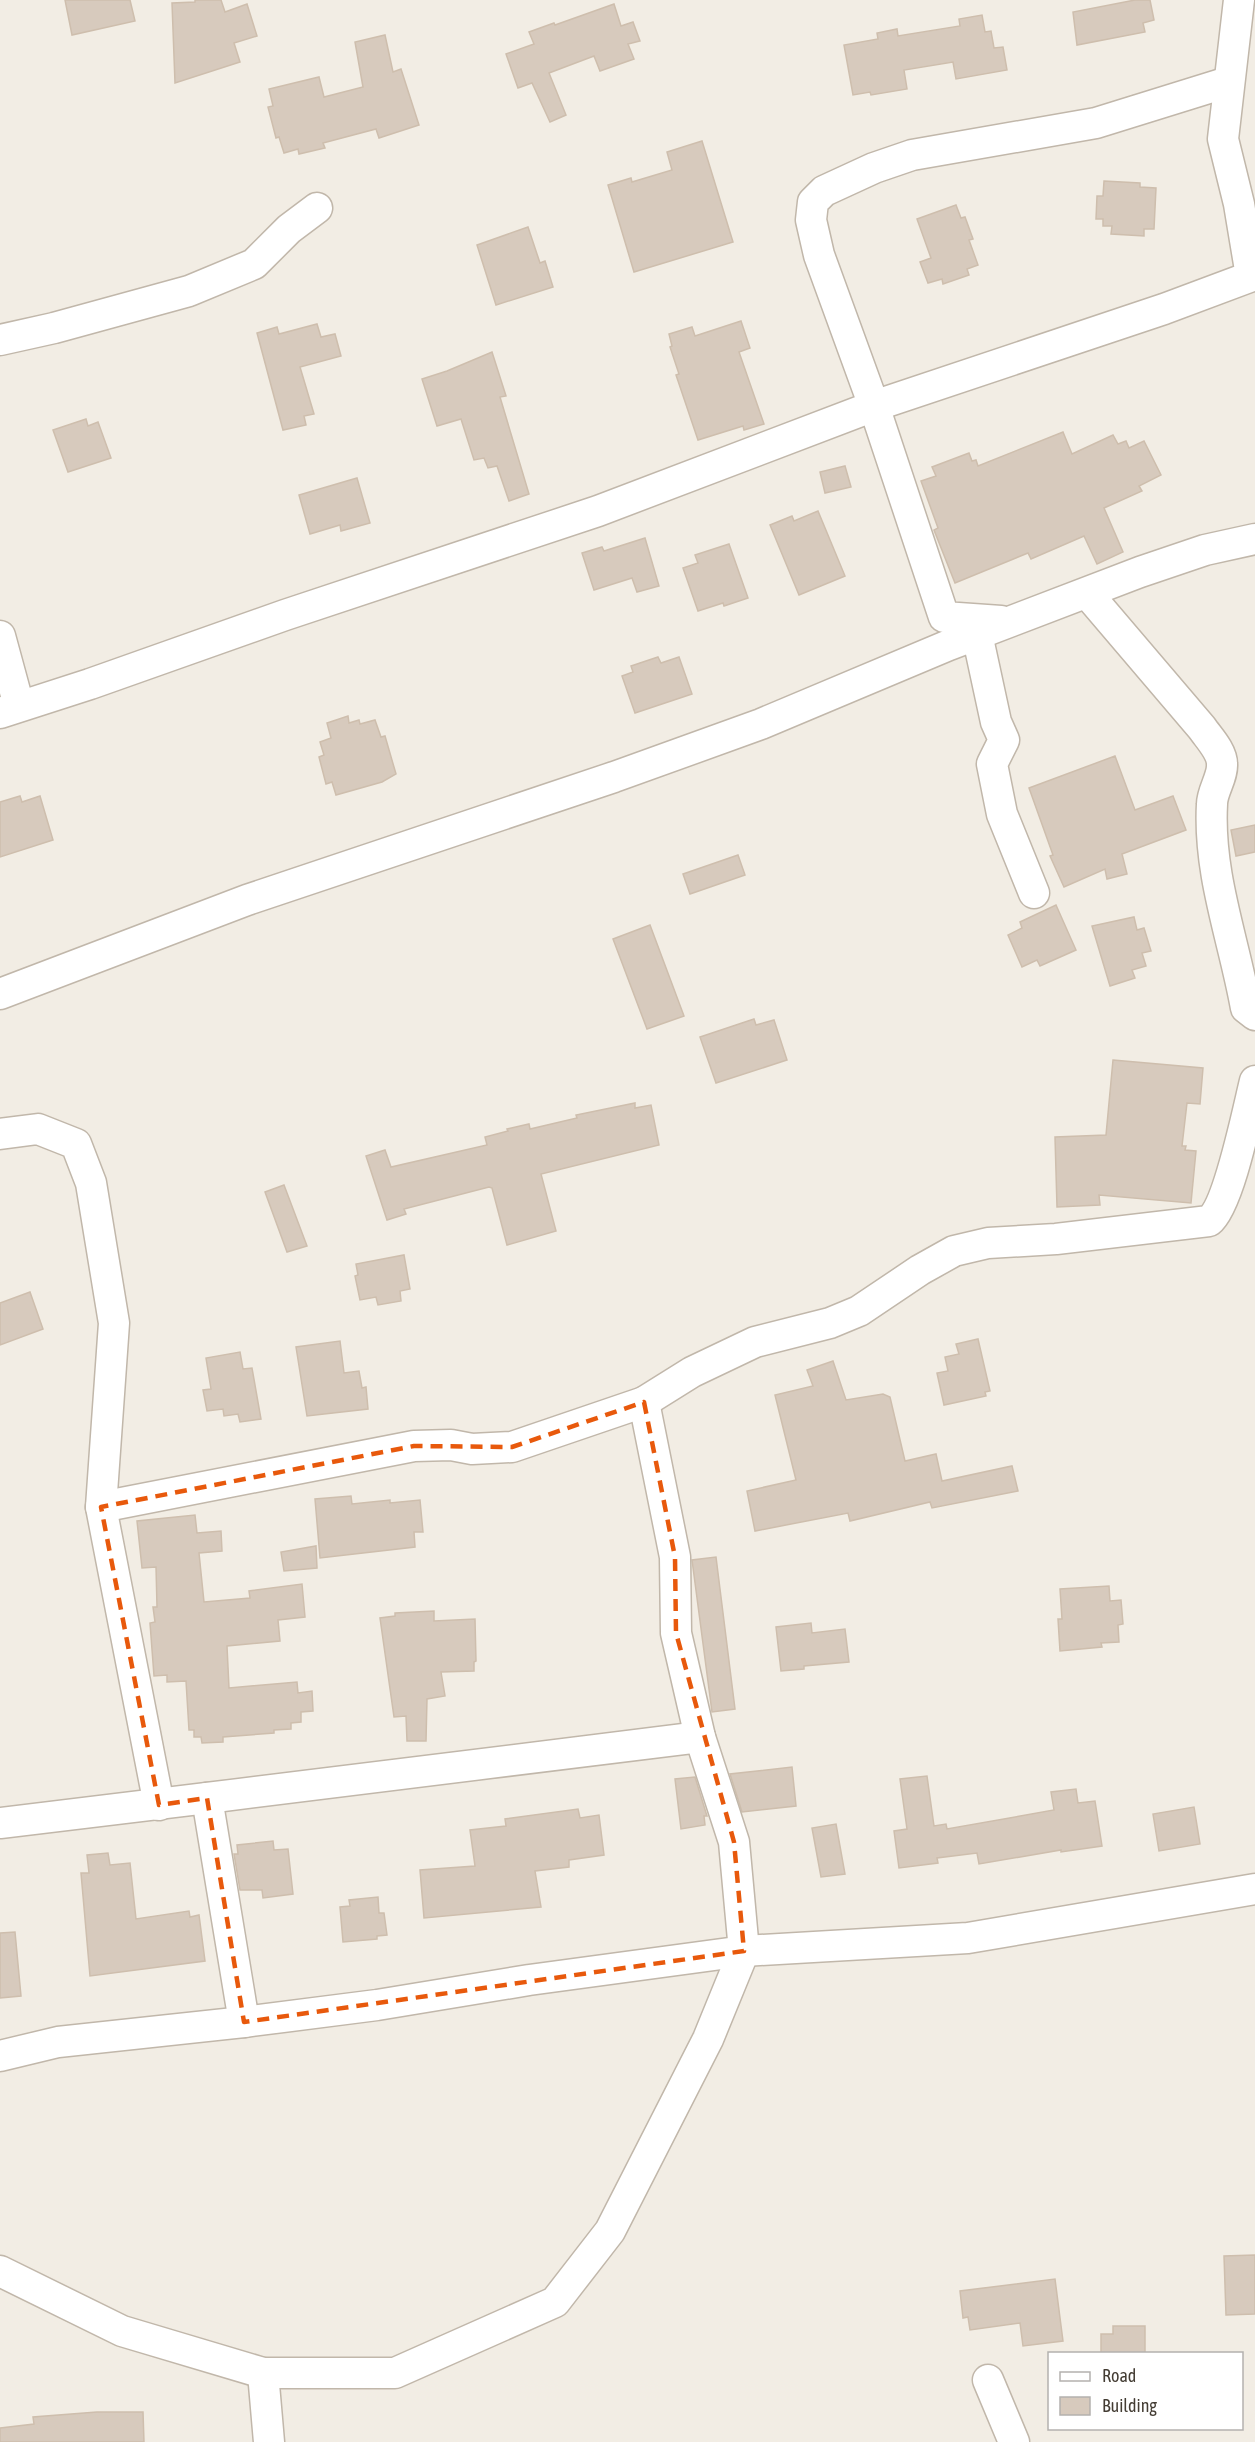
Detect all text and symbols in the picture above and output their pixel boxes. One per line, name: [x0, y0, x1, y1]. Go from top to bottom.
legend: [1048, 2352, 1243, 2430]
text: Road: [1102, 2365, 1136, 2386]
text: Building: [1102, 2395, 1157, 2416]

